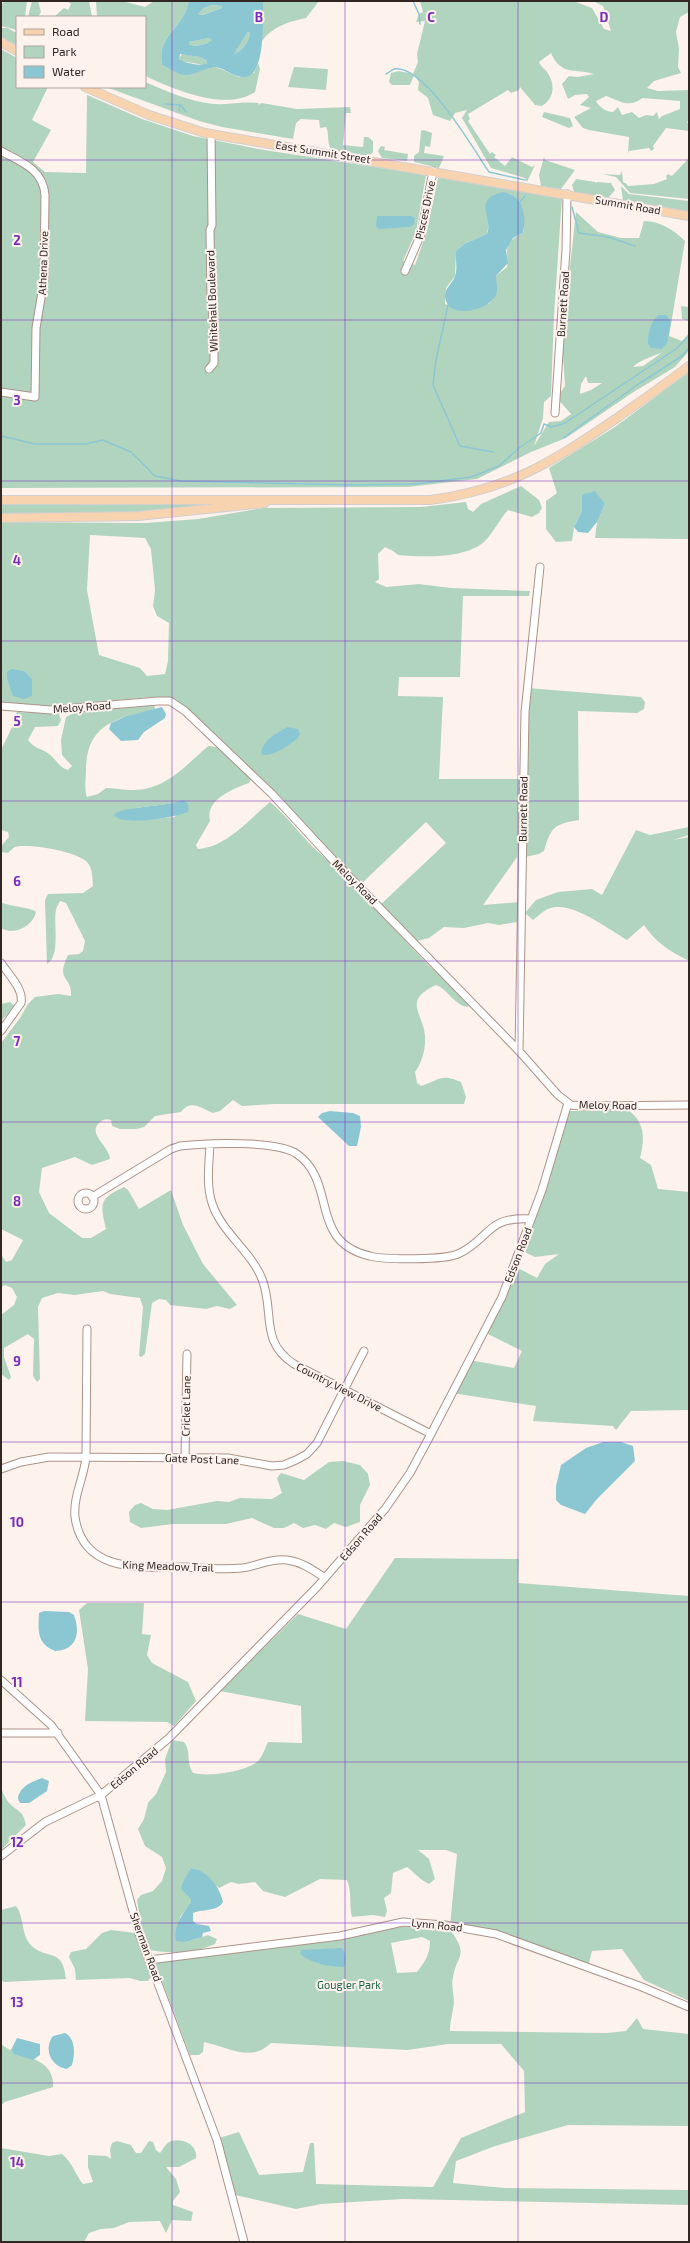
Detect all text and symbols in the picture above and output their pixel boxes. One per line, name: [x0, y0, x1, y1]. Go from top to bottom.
text: B: [255, 9, 263, 25]
text: C: [427, 9, 435, 25]
text: D: [600, 9, 609, 25]
legend: [16, 16, 146, 88]
text: Road: [52, 24, 80, 38]
text: Park: [52, 44, 77, 58]
text: Water: [52, 64, 86, 78]
street label: East Summit Street: [275, 138, 372, 165]
street label: Pisces Drive: [412, 179, 437, 241]
street label: Summit Road: [594, 192, 662, 217]
street label: Athena Drive: [35, 231, 50, 295]
text: 2: [13, 232, 21, 248]
street label: Whitehall Boulevard: [203, 250, 220, 352]
street label: Burnett Road: [554, 271, 571, 337]
text: 3: [13, 392, 21, 408]
text: 4: [13, 552, 21, 568]
street label: Meloy Road: [52, 698, 112, 715]
text: 5: [13, 713, 21, 729]
street label: Burnett Road: [515, 776, 530, 842]
street label: Meloy Road: [330, 856, 381, 907]
text: 6: [13, 873, 21, 889]
text: 7: [14, 1033, 21, 1049]
street label: Meloy Road: [579, 1097, 637, 1112]
text: 8: [13, 1193, 21, 1209]
street label: Edson Road: [501, 1225, 534, 1284]
text: 9: [13, 1353, 21, 1369]
street label: Country View Drive: [294, 1359, 384, 1414]
street label: Cricket Lane: [178, 1375, 193, 1436]
street label: Gate Post Lane: [165, 1451, 240, 1466]
street label: Edson Road: [337, 1510, 385, 1563]
text: 10: [10, 1514, 24, 1530]
street label: King Meadow Trail: [122, 1557, 215, 1574]
text: 11: [11, 1674, 23, 1690]
street label: Edson Road: [107, 1744, 160, 1791]
text: 12: [10, 1834, 24, 1850]
street label: Sherman Road: [128, 1910, 165, 1983]
street label: Lynn Road: [411, 1915, 463, 1934]
park label: Gougler Park: [317, 1978, 381, 1991]
text: 13: [11, 1994, 24, 2010]
text: 14: [10, 2154, 24, 2170]

